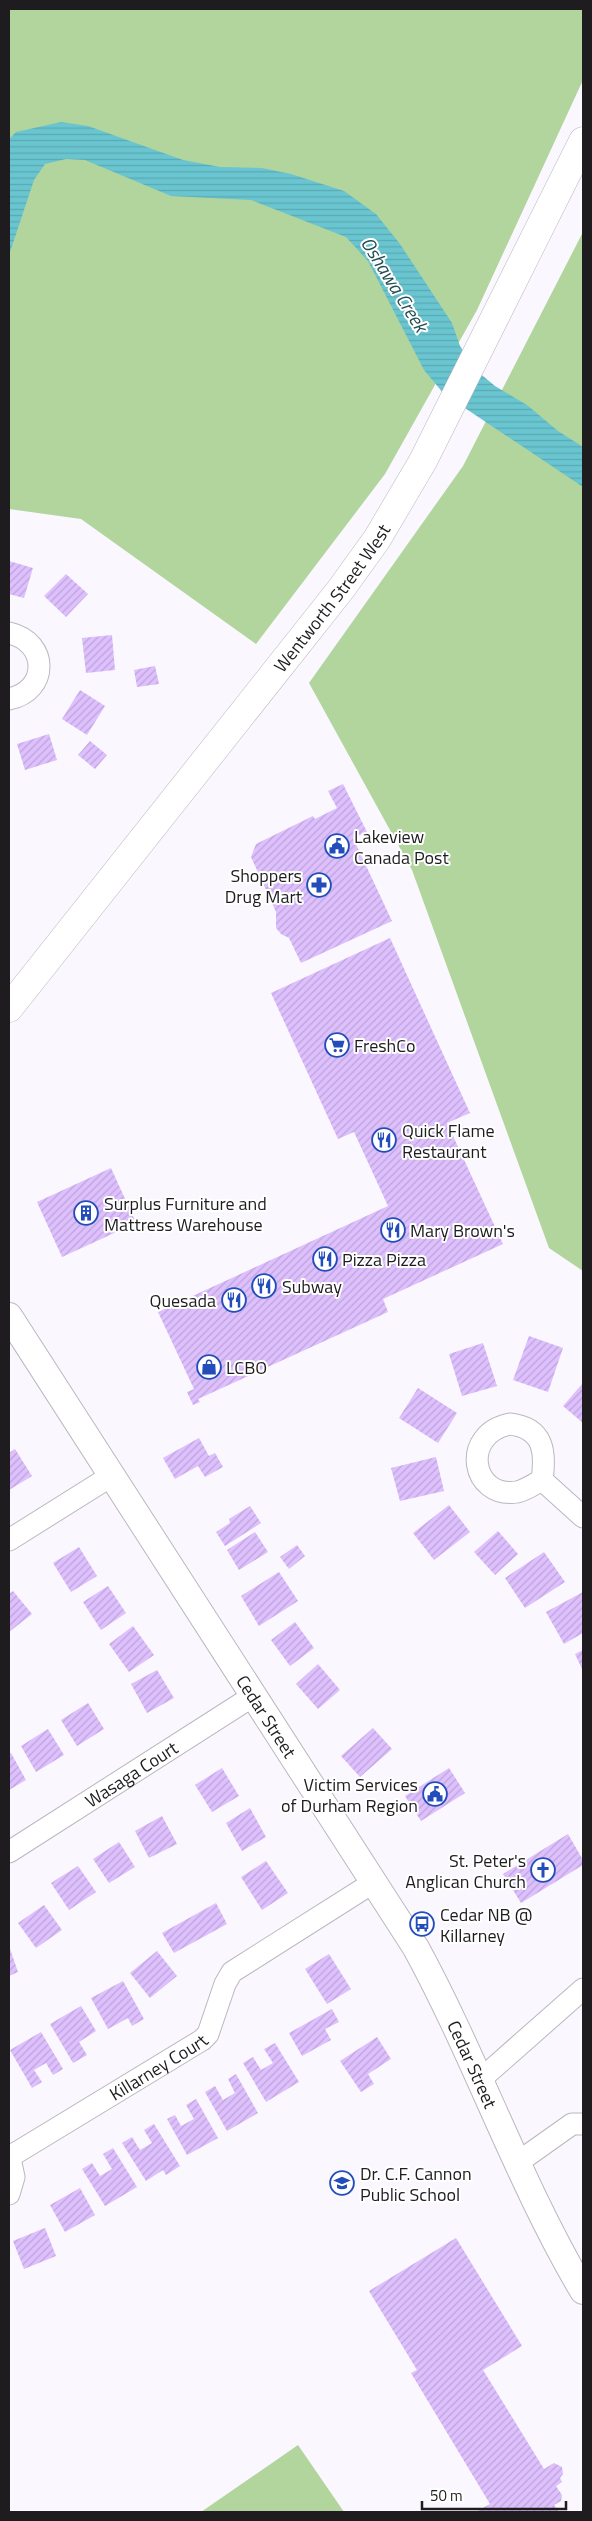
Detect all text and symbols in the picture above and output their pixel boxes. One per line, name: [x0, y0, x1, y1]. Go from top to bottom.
water label: Oshawa Creek: [354, 231, 437, 340]
street label: Wentworth Street West: [267, 518, 397, 678]
place label: Lakeview Canada Post: [354, 823, 449, 871]
public building icon: Lakeview Canada Post: [324, 833, 350, 859]
place label: Shoppers Drug Mart: [225, 862, 303, 910]
pharmacy icon: Shoppers Drug Mart: [306, 872, 332, 898]
supermarket icon: FreshCo: [324, 1032, 350, 1058]
place label: FreshCo: [354, 1032, 415, 1059]
place label: Quick Flame Restaurant: [402, 1117, 495, 1165]
restaurant icon: Quick Flame Restaurant: [371, 1127, 397, 1153]
place label: Surplus Furniture and Mattress Warehouse: [104, 1190, 267, 1238]
building icon: Surplus Furniture and Mattress Warehouse: [73, 1200, 99, 1226]
restaurant icon: Mary Brown's: [380, 1217, 406, 1243]
place label: Mary Brown's: [410, 1217, 515, 1244]
restaurant icon: Pizza Pizza: [312, 1246, 338, 1272]
place label: Pizza Pizza: [342, 1246, 426, 1273]
restaurant icon: Subway: [251, 1273, 277, 1299]
place label: Subway: [282, 1273, 342, 1300]
place label: Quesada: [150, 1287, 216, 1314]
restaurant icon: Quesada: [221, 1287, 247, 1313]
shop icon: LCBO: [196, 1354, 222, 1380]
place label: LCBO: [226, 1354, 267, 1381]
street label: Cedar Street: [230, 1669, 304, 1764]
street label: Wasaga Court: [79, 1734, 184, 1814]
place label: Victim Services of Durham Region: [281, 1771, 418, 1819]
public building icon: Victim Services of Durham Region: [422, 1781, 448, 1807]
place label: St. Peter's Anglican Church: [405, 1847, 526, 1895]
church icon: St. Peter's Anglican Church: [530, 1857, 556, 1883]
place label: Cedar NB @ Killarney: [440, 1901, 532, 1949]
bus stop icon: Cedar NB @ Killarney: [409, 1911, 435, 1937]
street label: Cedar Street: [441, 2016, 505, 2113]
street label: Killarney Court: [104, 2027, 215, 2107]
place label: Dr. C.F. Cannon Public School: [360, 2160, 472, 2208]
school or university icon: Dr. C.F. Cannon Public School: [329, 2170, 355, 2196]
scale bar: [422, 2478, 566, 2510]
text: 50 m: [430, 2484, 463, 2507]

